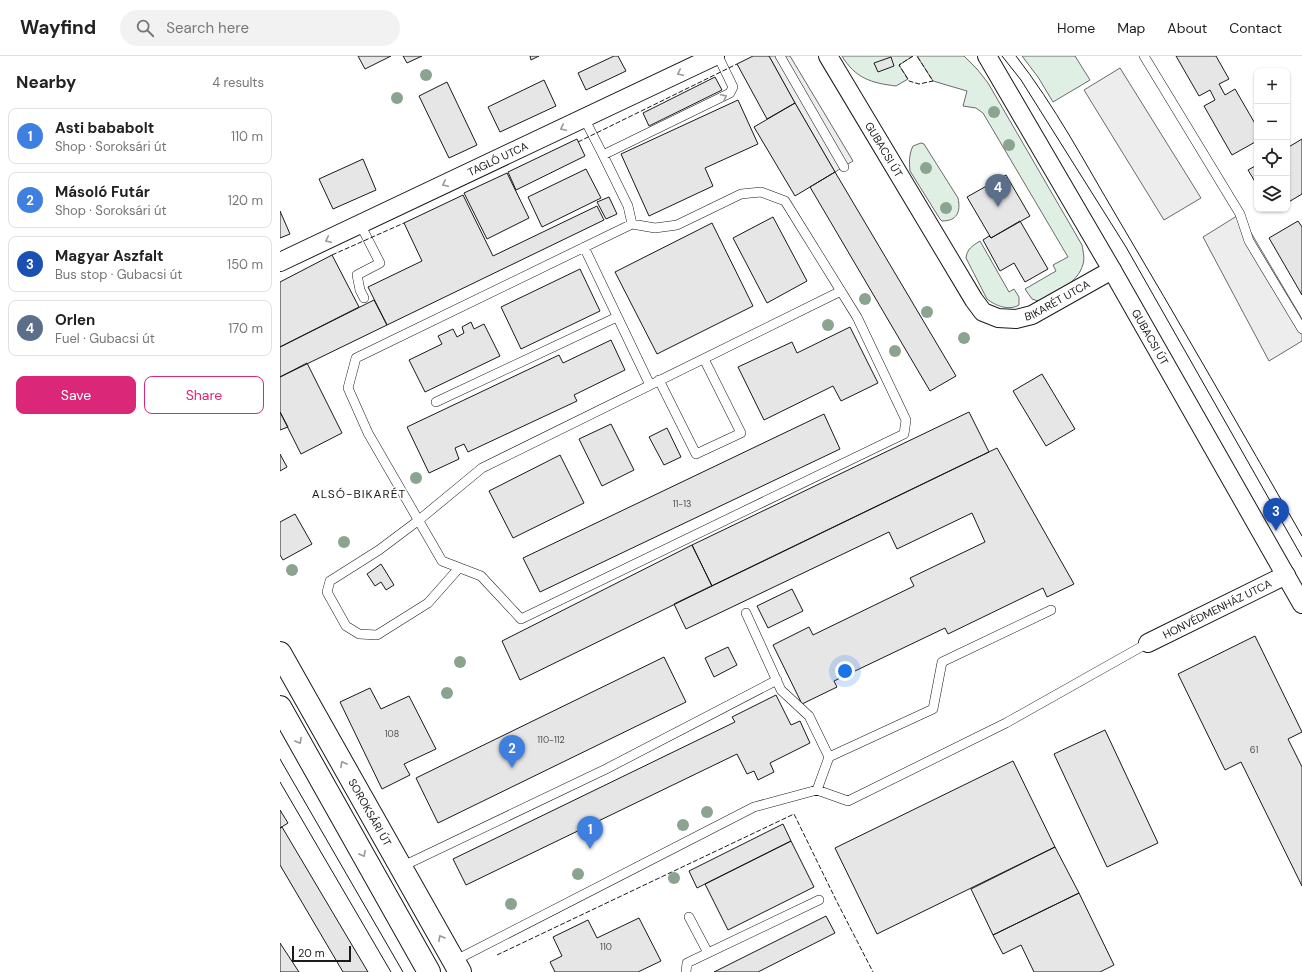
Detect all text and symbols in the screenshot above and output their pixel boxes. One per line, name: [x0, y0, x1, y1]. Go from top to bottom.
search box: [120, 10, 400, 46]
text: Wayfind: [20, 15, 96, 40]
icon: search: [134, 17, 156, 39]
text: Search here: [166, 18, 249, 38]
text: Home: [1057, 19, 1095, 37]
text: Map: [1117, 19, 1145, 37]
text: About: [1167, 19, 1207, 37]
text: Contact: [1229, 19, 1282, 37]
one-way arrow: [677, 68, 684, 76]
map controls: [1254, 68, 1290, 212]
button: +: [1254, 68, 1290, 104]
text: Nearby: [16, 71, 76, 93]
text: 4 results: [212, 74, 264, 91]
one-way arrow: [719, 94, 727, 101]
button: −: [1254, 104, 1290, 140]
text: Asti bababolt: [55, 118, 154, 138]
street label: GUBACSI ÚT: [862, 119, 906, 180]
one-way arrow: [559, 123, 567, 131]
text: 1: [28, 128, 32, 145]
text: 110 m: [231, 128, 263, 145]
text: Shop · Soroksári út: [55, 138, 167, 155]
street label: TAGLÓ UTCA: [465, 139, 530, 179]
button: locate: [1254, 140, 1290, 176]
pin: 4: [985, 174, 1011, 207]
button: layers: [1254, 176, 1290, 212]
one-way arrow: [442, 179, 449, 187]
text: Másoló Futár: [55, 182, 150, 202]
text: 2: [26, 192, 34, 209]
text: 120 m: [228, 192, 263, 209]
text: Shop · Soroksári út: [55, 202, 167, 219]
one-way arrow: [324, 235, 332, 243]
text: Magyar Aszfalt: [55, 246, 163, 266]
text: 3: [26, 256, 34, 273]
text: 150 m: [227, 256, 263, 273]
text: Bus stop · Gubacsi út: [55, 266, 182, 283]
street label: BIKARÉT UTCA: [1023, 277, 1092, 324]
street label: GUBACSI ÚT: [1129, 307, 1172, 368]
text: Orlen: [55, 310, 95, 330]
text: 4: [26, 320, 34, 337]
text: 170 m: [228, 320, 263, 337]
text: Fuel · Gubacsi út: [55, 330, 155, 347]
button: Save: [16, 376, 136, 414]
button: Share: [144, 376, 264, 414]
district label: ALSÓ-BIKARÉT: [312, 486, 406, 502]
house number: 11-13: [673, 498, 691, 510]
pin: 3: [1263, 498, 1289, 531]
street label: HONVÉDMENHÁZ UTCA: [1160, 576, 1274, 642]
your location: [835, 661, 855, 681]
house number: 108: [385, 728, 399, 740]
house number: 110-112: [537, 734, 565, 746]
pin: 2: [499, 735, 525, 768]
one-way arrow: [295, 737, 302, 744]
house number: 61: [1250, 744, 1258, 756]
one-way arrow: [340, 761, 347, 768]
street label: SOROKSÁRI ÚT: [345, 776, 395, 849]
pin: 1: [577, 816, 603, 849]
one-way arrow: [359, 850, 366, 857]
one-way arrow: [438, 935, 445, 942]
house number: 110: [600, 941, 612, 953]
scale bar: [292, 944, 351, 963]
text: 20 m: [298, 946, 324, 960]

